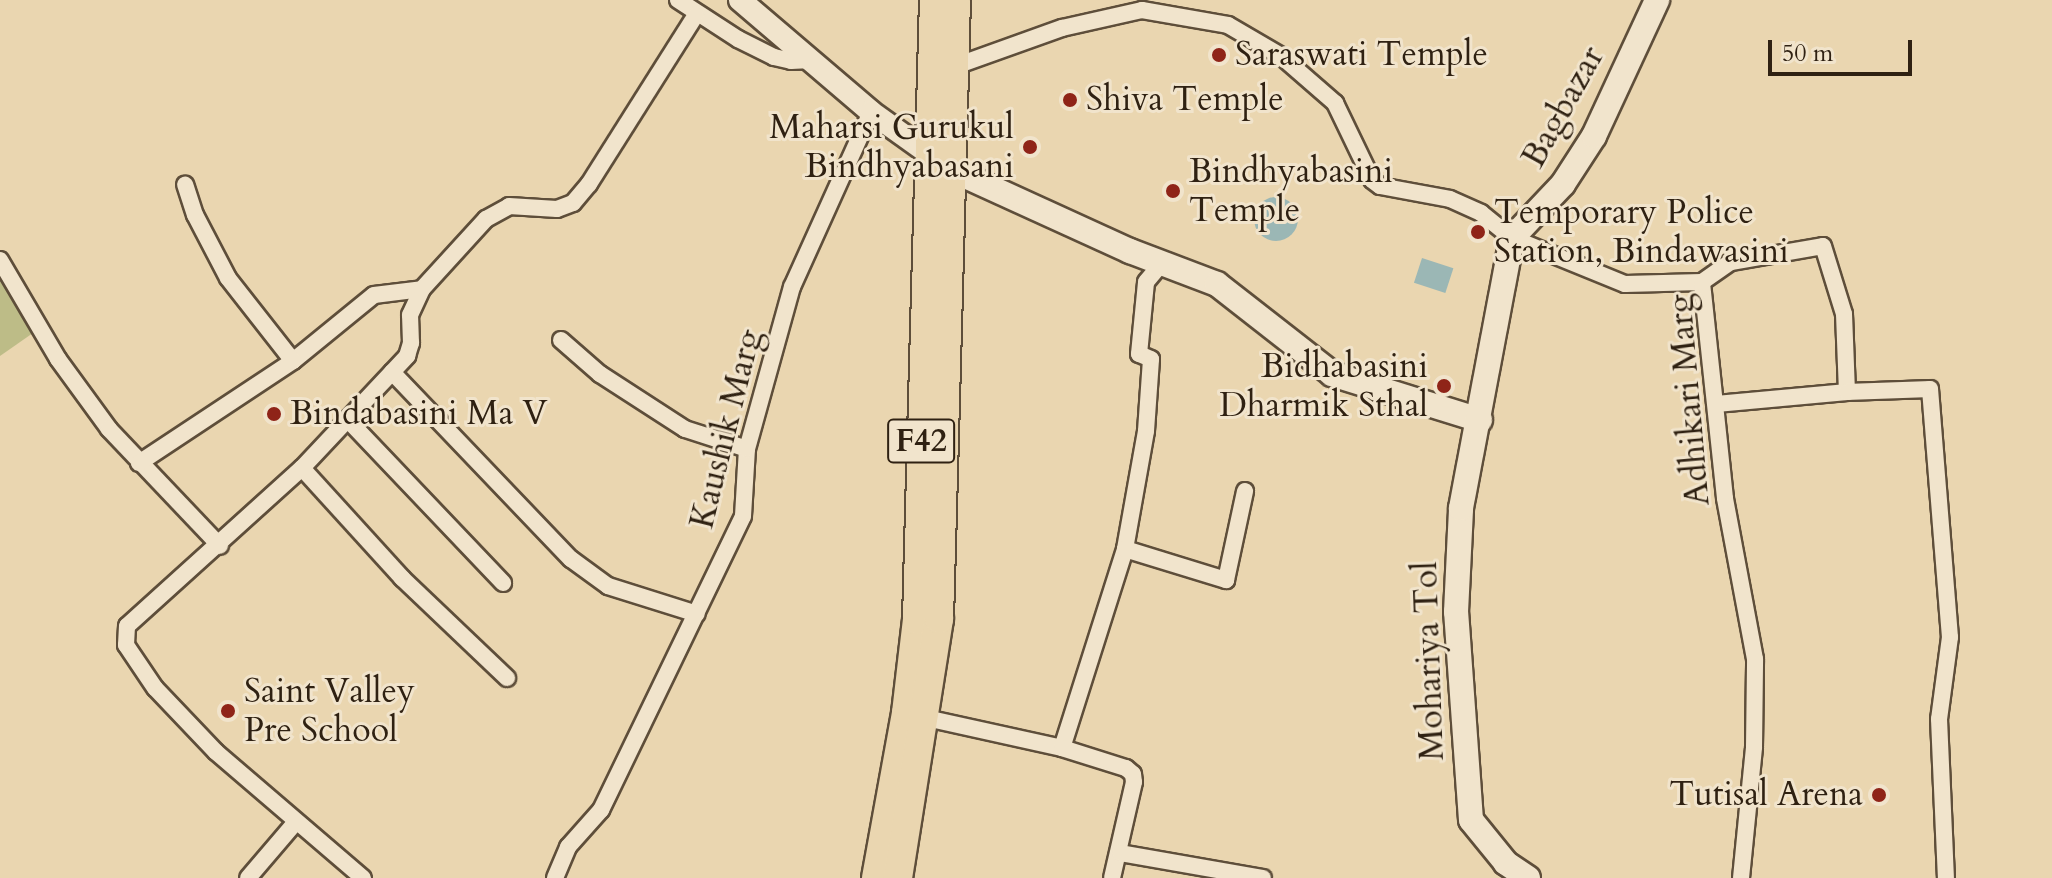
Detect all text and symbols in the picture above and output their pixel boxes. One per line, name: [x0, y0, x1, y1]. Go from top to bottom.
scale bar: [1772, 24, 1916, 74]
place label: Saraswati Temple: [1235, 35, 1488, 75]
text: 50 m: [1782, 37, 1833, 70]
street label: Bagbazar: [1513, 39, 1613, 175]
marker: Saraswati Temple: [1210, 46, 1228, 64]
place label: Shiva Temple: [1086, 80, 1284, 120]
marker: Shiva Temple: [1061, 91, 1079, 109]
place label: Maharsi Gurukul Bindhyabasani: [769, 107, 1014, 186]
marker: Maharsi Gurukul Bindhyabasani: [1021, 138, 1039, 156]
place label: Bindhyabasini Temple: [1189, 151, 1393, 230]
marker: Bindhyabasini Temple: [1164, 182, 1182, 200]
place label: Temporary Police Station, Bindawasini: [1494, 192, 1789, 272]
marker: Temporary Police Station, Bindawasini: [1469, 223, 1487, 241]
street label: Adhikari Marg: [1659, 292, 1719, 508]
street label: Kaushik Marg: [682, 325, 770, 533]
place label: Bidhabasini Dharmik Sthal: [1219, 346, 1428, 426]
marker: Bidhabasini Dharmik Sthal: [1435, 377, 1453, 395]
place label: Bindabasini Ma V: [290, 394, 548, 434]
marker: Bindabasini Ma V: [265, 405, 283, 423]
road number: F42: [887, 413, 955, 469]
street label: Mohariya Tol: [1405, 561, 1453, 761]
place label: Saint Valley Pre School: [244, 671, 415, 750]
marker: Saint Valley Pre School: [219, 702, 237, 720]
place label: Tutisal Arena: [1669, 775, 1863, 815]
marker: Tutisal Arena: [1870, 786, 1888, 804]

